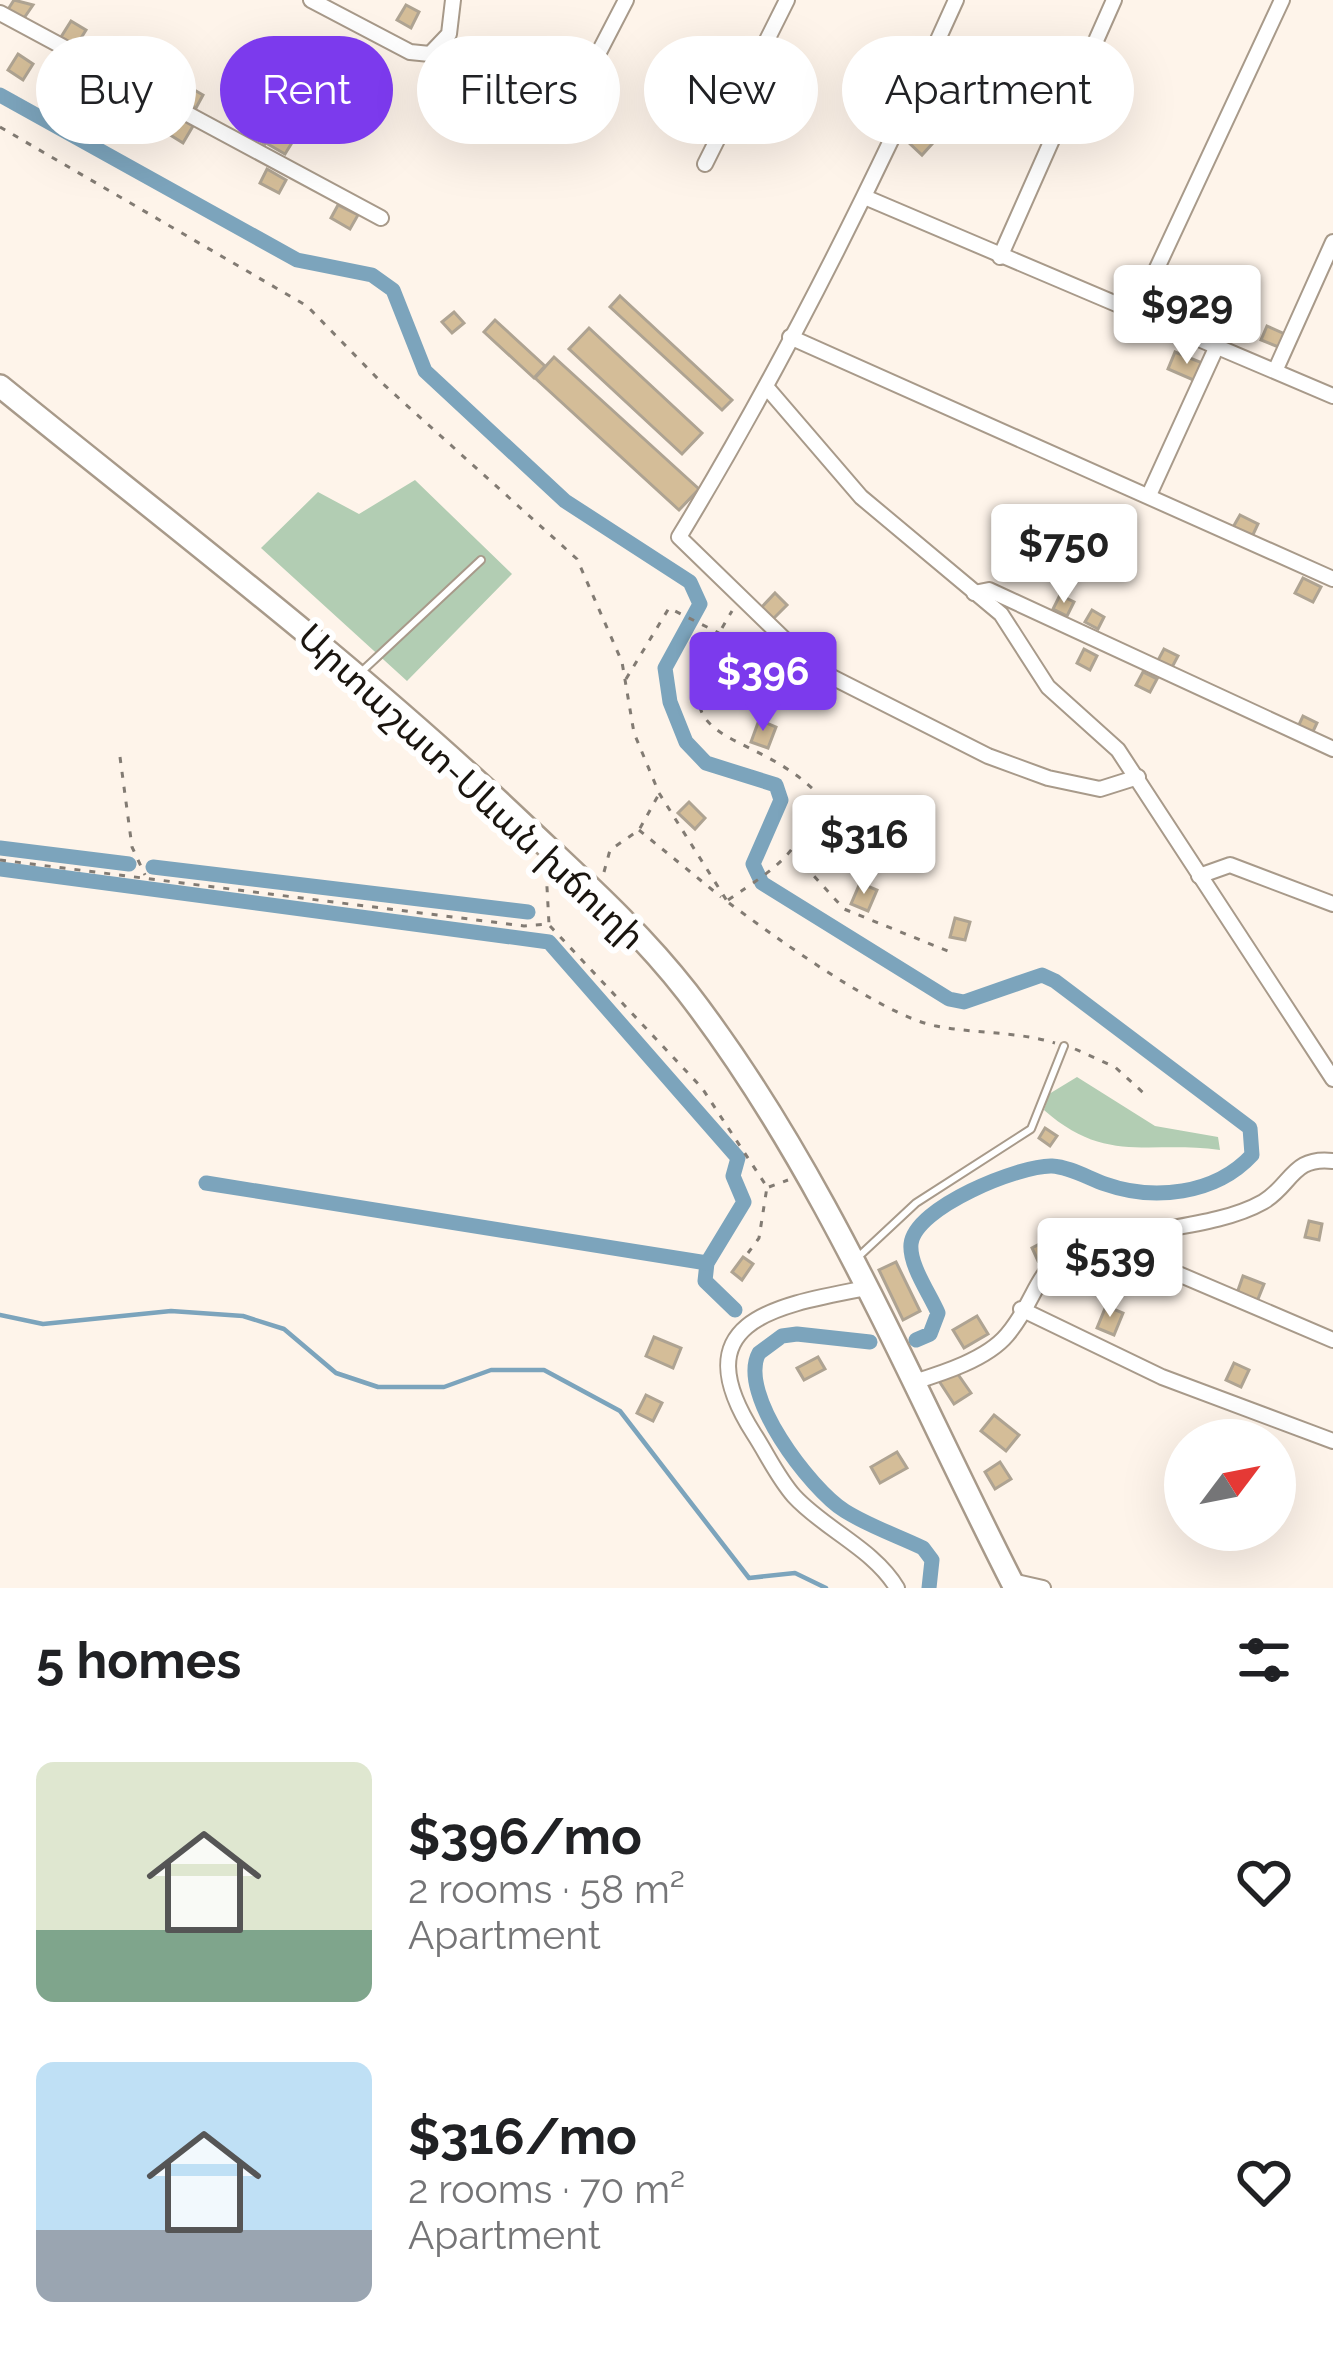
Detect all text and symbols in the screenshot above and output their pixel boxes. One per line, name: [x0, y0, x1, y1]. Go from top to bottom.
chip: Buy: [36, 36, 196, 144]
chip: Rent: [220, 36, 393, 144]
chip: Filters: [417, 36, 620, 144]
chip: New: [644, 36, 818, 144]
chip: Apartment: [842, 36, 1134, 144]
pin: $929: [1116, 265, 1258, 367]
text: $929: [1141, 281, 1233, 327]
pin: $750: [993, 504, 1135, 606]
text: $750: [1018, 520, 1110, 566]
street label: Արտաշատ-Սևան խճուղի: [290, 615, 654, 957]
pin: $396: [692, 632, 834, 734]
text: $396: [717, 648, 809, 694]
pin: $316: [793, 795, 935, 897]
text: $316: [819, 811, 909, 857]
pin: $539: [1039, 1218, 1181, 1320]
text: $539: [1064, 1234, 1156, 1280]
north arrow: [1164, 1419, 1296, 1551]
map controls: [1164, 1419, 1296, 1551]
icon: filters: [1231, 1627, 1297, 1693]
text: 5 homes: [36, 1630, 241, 1690]
text: $396/mo: [408, 1806, 642, 1866]
icon: home: [132, 1810, 276, 1954]
icon: heart: [1231, 1849, 1297, 1915]
text: 2 rooms · 58 m²: [408, 1866, 685, 1912]
text: Apartment: [408, 1912, 601, 1958]
text: $316/mo: [408, 2106, 637, 2166]
icon: home: [132, 2110, 276, 2254]
icon: heart: [1231, 2149, 1297, 2215]
text: 2 rooms · 70 m²: [408, 2166, 685, 2212]
text: Apartment: [408, 2212, 601, 2258]

